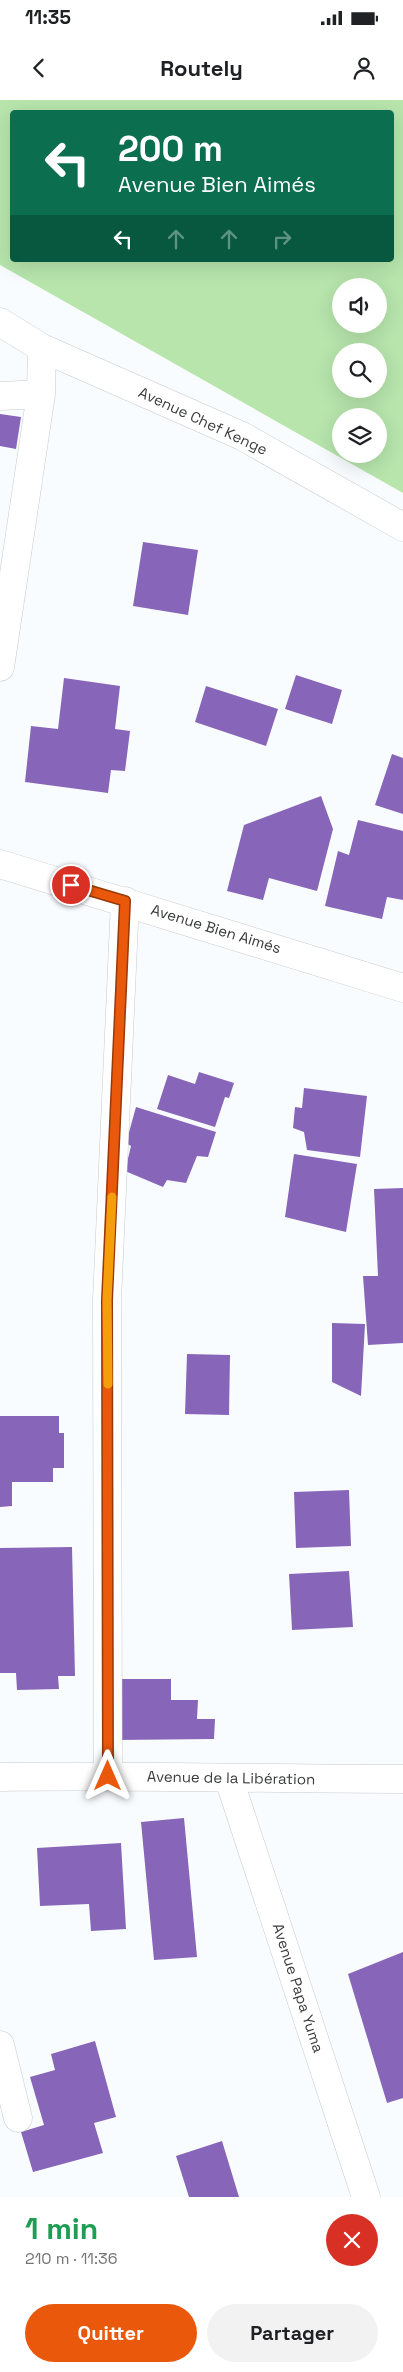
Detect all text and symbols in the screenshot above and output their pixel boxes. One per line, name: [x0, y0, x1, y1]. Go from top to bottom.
text: 11:35: [25, 5, 71, 30]
icon: back: [25, 54, 53, 82]
text: Routely: [160, 54, 243, 82]
icon: person: [350, 54, 378, 82]
text: 200 m: [118, 127, 223, 171]
icon: left: [35, 130, 100, 195]
text: Avenue Bien Aimés: [118, 170, 316, 198]
icon: left: [109, 225, 137, 253]
icon: ahead: [162, 225, 190, 253]
icon: ahead: [215, 225, 243, 253]
icon: right: [268, 225, 296, 253]
map controls: [332, 278, 387, 463]
button: sound: [332, 278, 387, 333]
button: search: [332, 343, 387, 398]
street label: Avenue Chef Kenge: [136, 382, 271, 459]
button: layers: [332, 408, 387, 463]
pin: [50, 864, 92, 906]
icon: arrive: [57, 871, 85, 899]
street label: Avenue Bien Aimés: [149, 900, 284, 957]
position arrow: [81, 1749, 133, 1801]
street label: Avenue de la Libération: [147, 1767, 315, 1788]
street label: Avenue Papa Yuma: [269, 1921, 328, 2055]
text: 1 min: [25, 2209, 98, 2248]
button: close: [326, 2214, 378, 2266]
text: 210 m · 11:36: [25, 2248, 118, 2269]
button: Quitter: [25, 2304, 197, 2362]
button: Partager: [207, 2304, 378, 2362]

